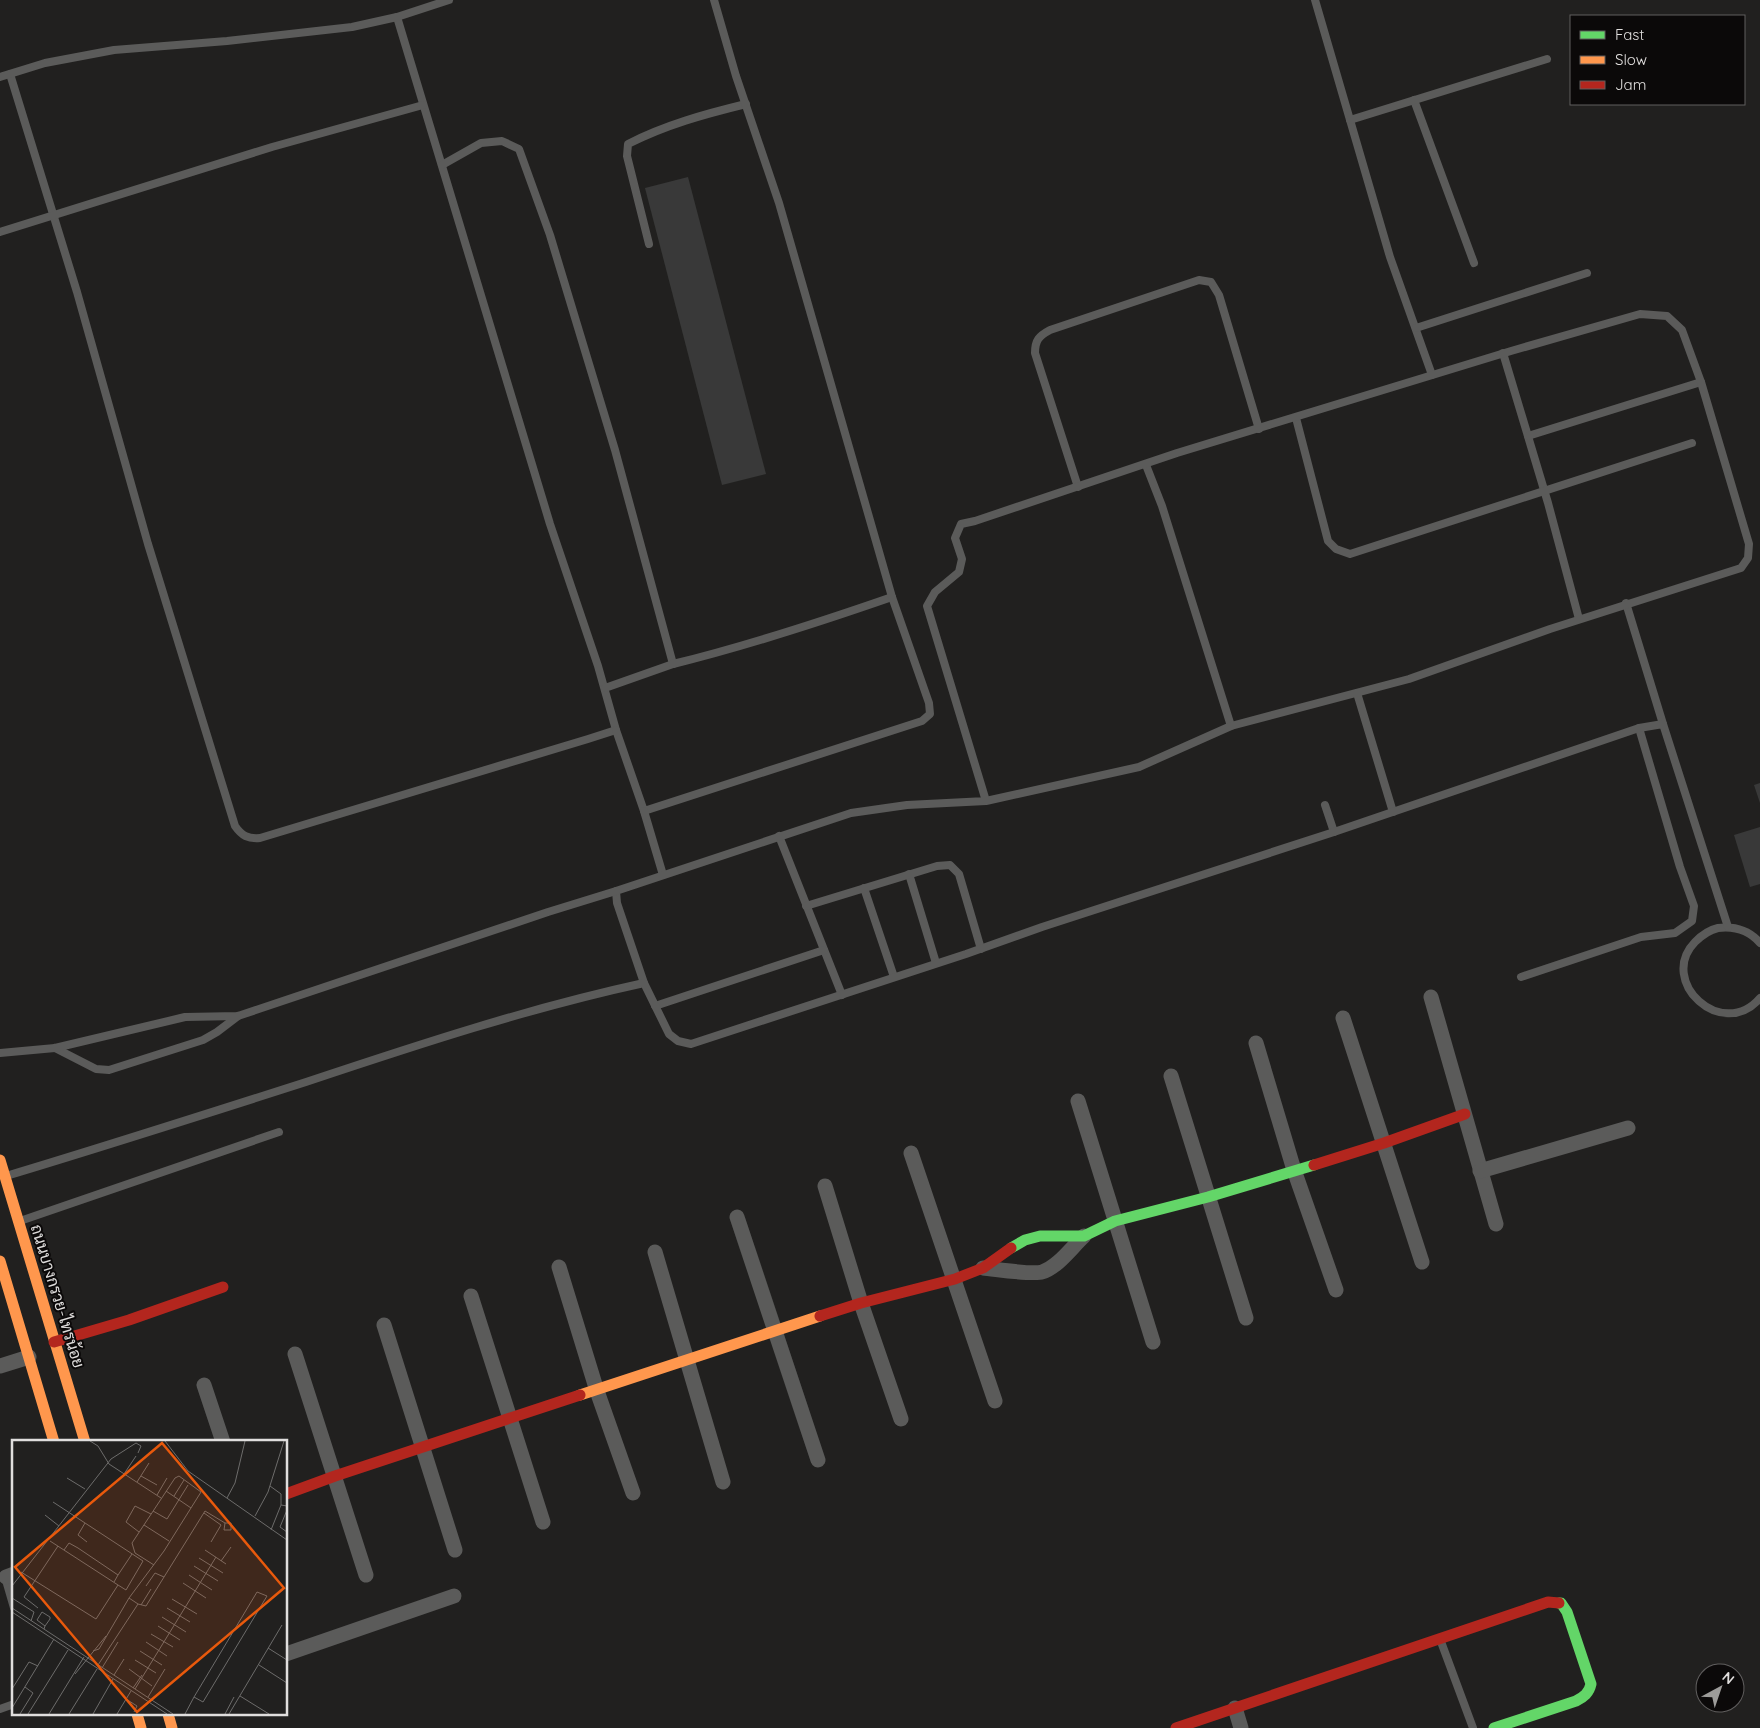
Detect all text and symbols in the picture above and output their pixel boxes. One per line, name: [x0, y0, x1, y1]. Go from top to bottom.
legend: [1570, 15, 1745, 105]
text: Fast: [1615, 25, 1644, 44]
text: Slow: [1615, 50, 1647, 69]
text: Jam: [1615, 75, 1646, 94]
street label: ถนนบางกรวย-ไทรน้อย: [27, 1222, 90, 1370]
inset map: [12, 1440, 288, 1716]
north arrow: [1695, 1663, 1745, 1713]
text: N: [1719, 1668, 1738, 1688]

